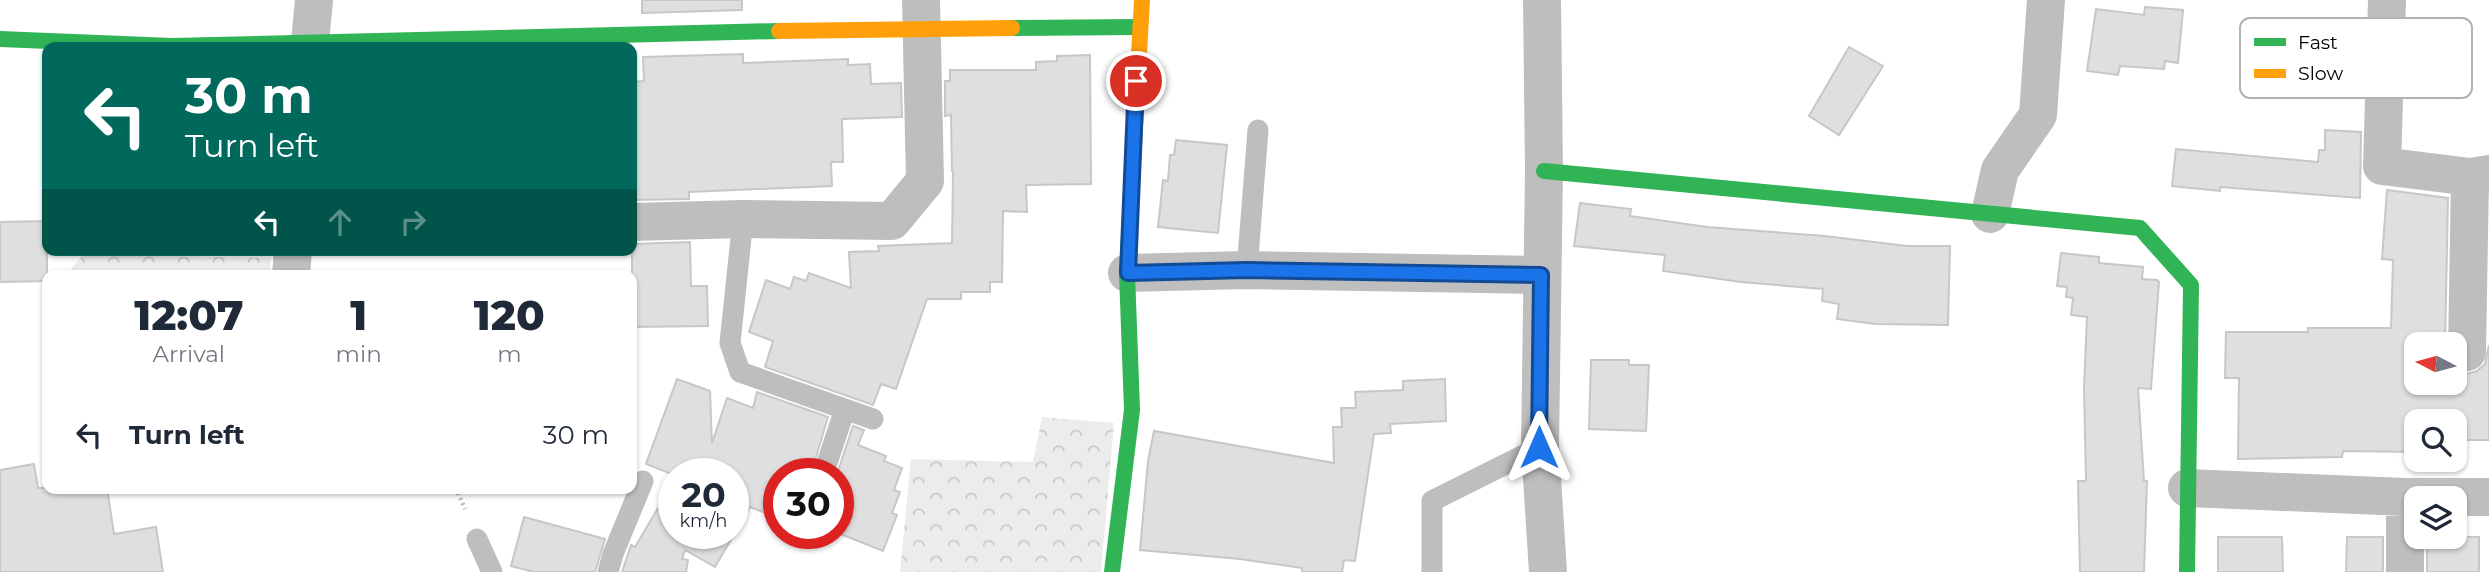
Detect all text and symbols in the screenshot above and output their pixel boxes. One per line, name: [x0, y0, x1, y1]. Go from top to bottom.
legend: [2240, 18, 2472, 98]
text: Fast: [2298, 31, 2338, 54]
pin: [1106, 51, 1166, 111]
icon: arrive: [1117, 62, 1155, 100]
text: Slow: [2298, 62, 2343, 85]
text: 30 m: [185, 66, 313, 125]
icon: left: [70, 70, 161, 161]
text: Turn left: [185, 126, 319, 165]
icon: left: [248, 203, 286, 241]
icon: ahead: [321, 203, 359, 241]
icon: right: [394, 203, 432, 241]
text: 12:07: [134, 289, 243, 341]
text: 1: [350, 289, 367, 341]
text: 120: [474, 289, 545, 341]
north arrow: [2404, 332, 2468, 396]
map controls: [2404, 332, 2467, 549]
text: Arrival: [153, 340, 225, 368]
text: min: [336, 340, 382, 368]
text: m: [497, 340, 522, 368]
button: search: [2404, 409, 2467, 472]
position arrow: [1502, 410, 1576, 484]
icon: left: [70, 416, 108, 454]
text: Turn left: [129, 419, 245, 451]
text: 30 m: [543, 419, 609, 451]
speed limit sign: 30: [763, 458, 854, 549]
text: 20: [681, 473, 726, 516]
button: layers: [2404, 486, 2467, 549]
text: km/h: [679, 510, 728, 532]

